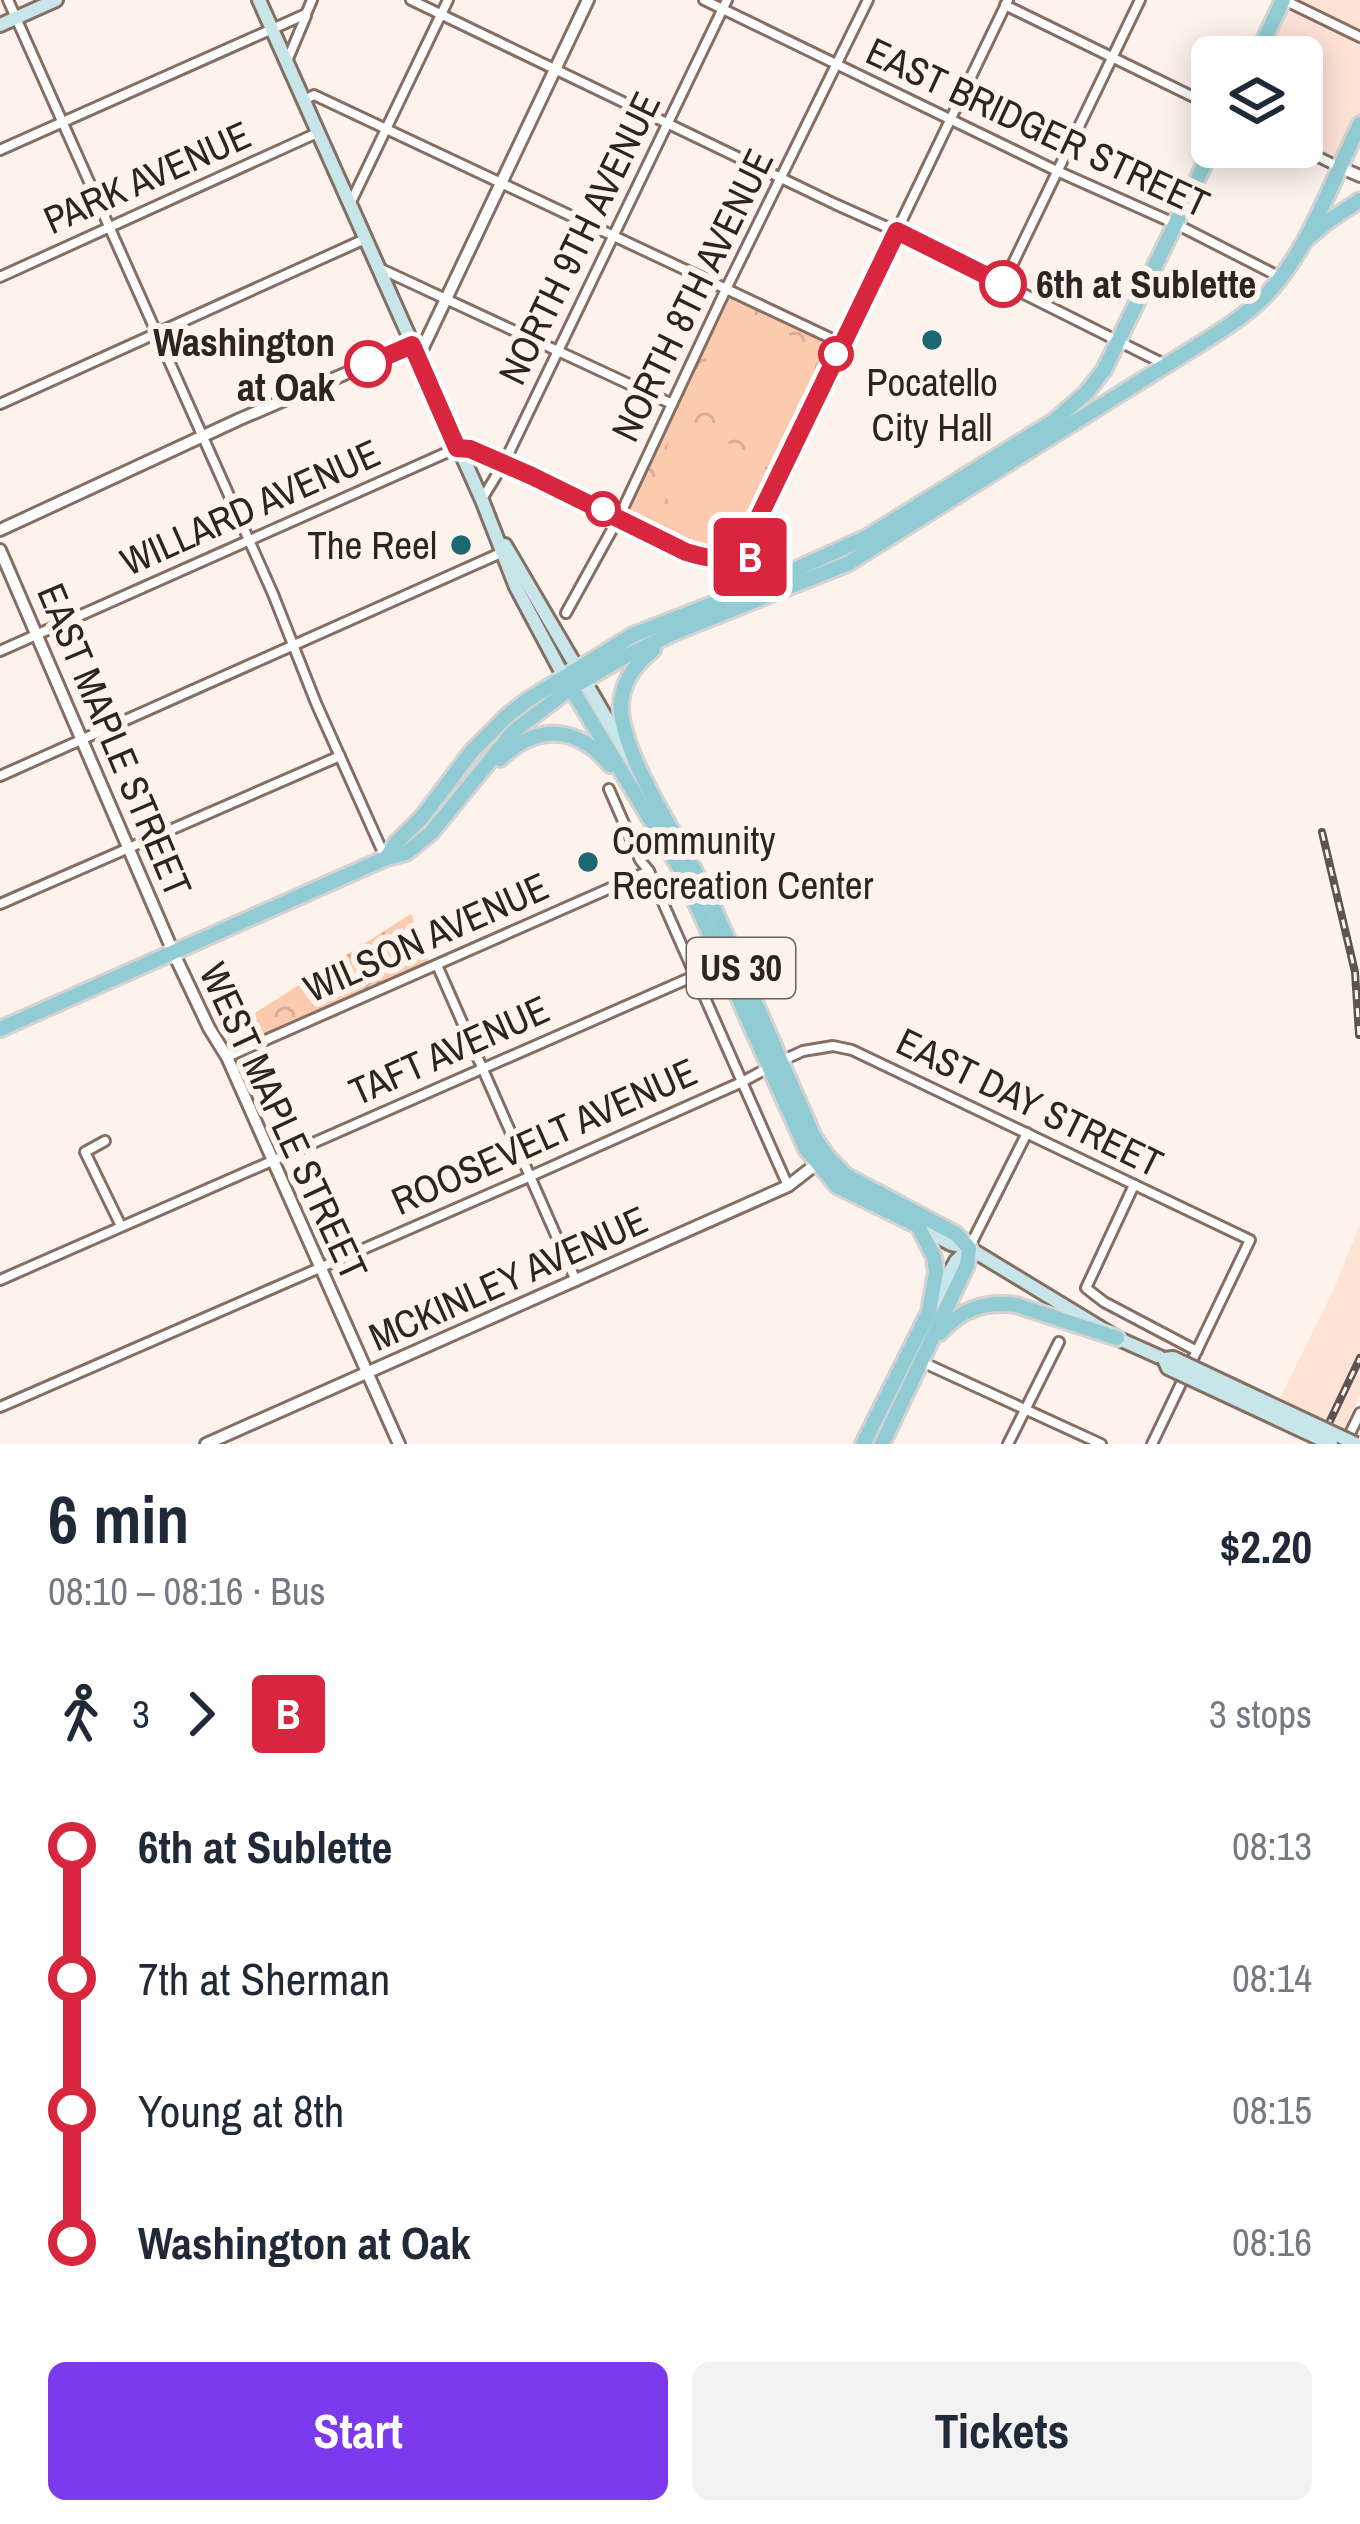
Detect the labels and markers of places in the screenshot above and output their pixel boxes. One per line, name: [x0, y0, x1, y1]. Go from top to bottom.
place label: 6th at Sublette: [1036, 258, 1256, 310]
marker: 6th at Sublette: [981, 262, 1025, 306]
place label: Washington at Oak: [153, 316, 335, 413]
marker: Pocatello City Hall: [919, 327, 945, 353]
unlabelled marker: [820, 338, 852, 370]
marker: Washington at Oak: [346, 342, 390, 386]
place label: Pocatello City Hall: [866, 356, 998, 453]
unlabelled marker: [587, 493, 619, 525]
place label: The Reel: [307, 519, 437, 571]
marker: The Reel: [448, 532, 474, 558]
place label: Community Recreation Center: [612, 814, 874, 911]
marker: Community Recreation Center: [575, 849, 601, 875]

